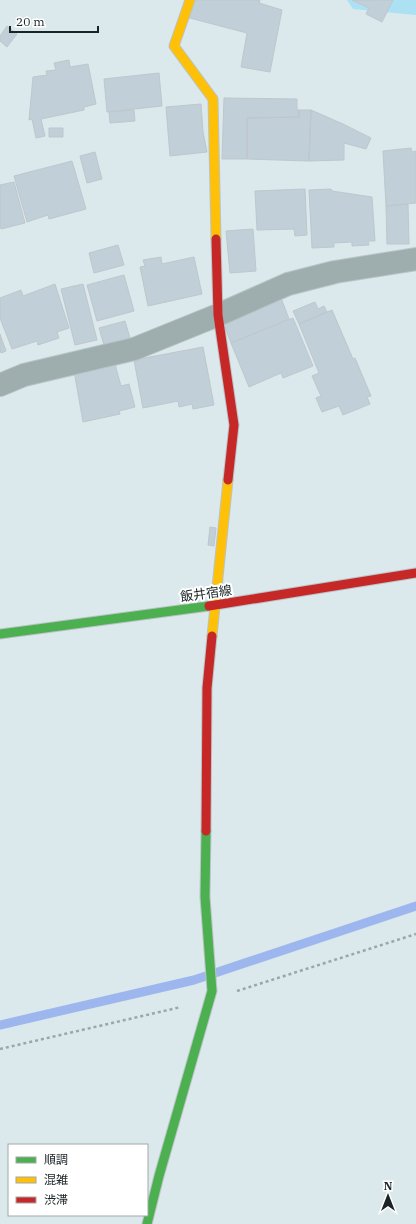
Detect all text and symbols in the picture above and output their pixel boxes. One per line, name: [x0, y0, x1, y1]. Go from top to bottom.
scale bar: [10, 8, 98, 34]
text: 20 m: [16, 14, 45, 29]
street label: 飯井宿線: [179, 581, 233, 606]
legend: [8, 1144, 148, 1216]
text: 順調: [44, 1152, 68, 1167]
text: 混雑: [44, 1172, 68, 1187]
north arrow: [368, 1176, 408, 1216]
text: N: [384, 1179, 393, 1193]
text: 渋滞: [44, 1192, 68, 1207]

